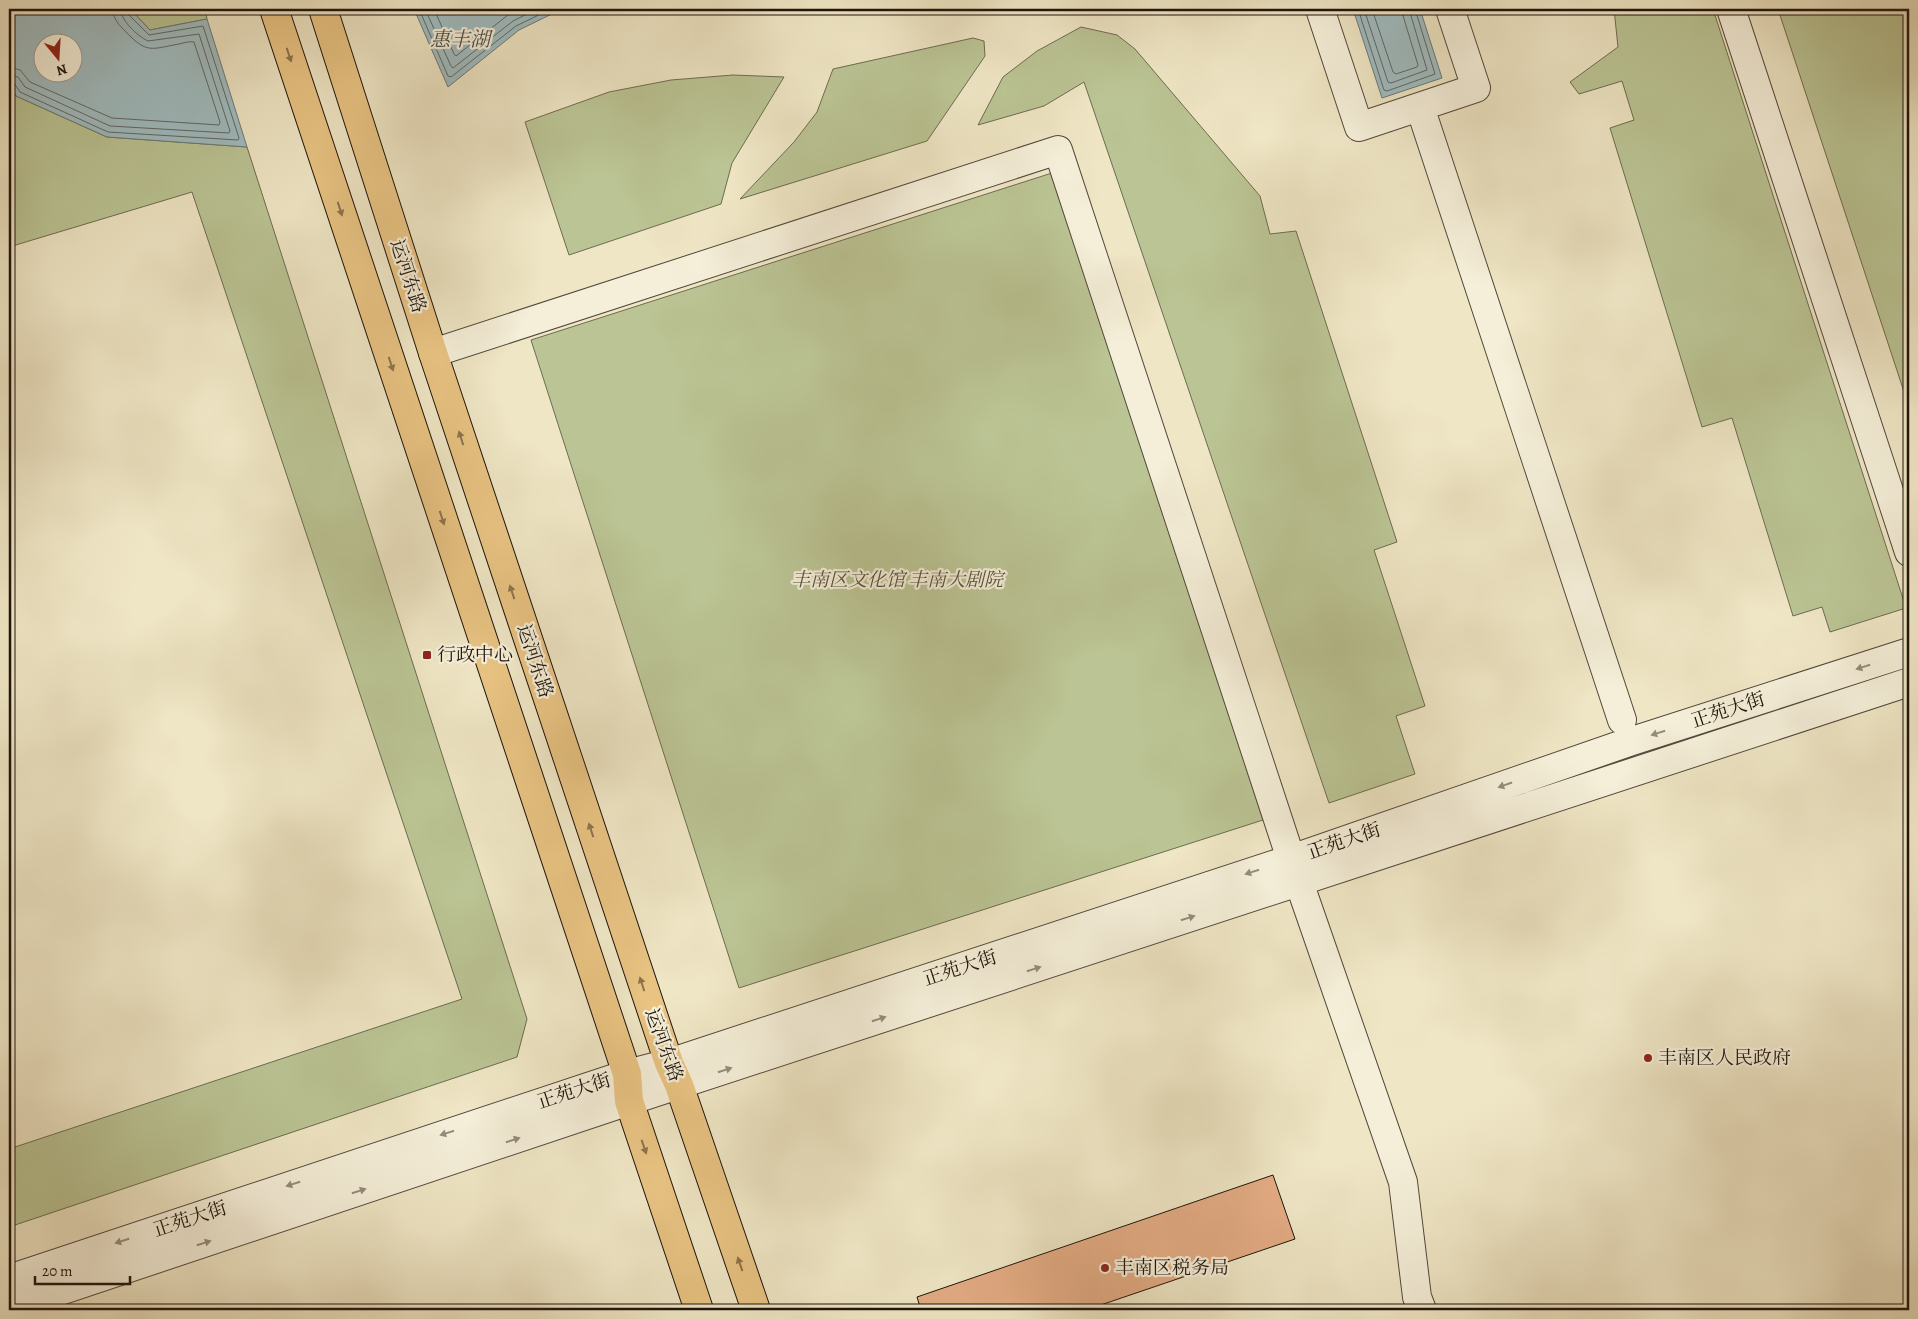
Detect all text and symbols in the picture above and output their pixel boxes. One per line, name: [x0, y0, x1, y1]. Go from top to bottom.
water label: 惠丰湖: [430, 26, 493, 53]
north arrow: [32, 32, 82, 82]
one-way arrow: [285, 48, 293, 63]
text: N: [54, 59, 70, 80]
one-way arrow: [337, 202, 344, 217]
street label: 运河东路: [384, 236, 432, 316]
one-way arrow: [388, 356, 396, 371]
one-way arrow: [457, 430, 465, 445]
one-way arrow: [439, 511, 447, 526]
park label: 丰南区文化馆 丰南大剧院: [791, 567, 1006, 593]
one-way arrow: [508, 585, 515, 600]
street label: 运河东路: [511, 621, 559, 701]
place label: 行政中心: [437, 642, 513, 668]
marker: 行政中心: [421, 649, 433, 661]
one-way arrow: [1855, 663, 1870, 671]
street label: 正苑大街: [1688, 686, 1768, 734]
one-way arrow: [1651, 730, 1666, 737]
one-way arrow: [1497, 782, 1512, 790]
street label: 正苑大街: [1304, 816, 1384, 866]
one-way arrow: [587, 822, 594, 837]
one-way arrow: [1244, 869, 1259, 877]
one-way arrow: [1181, 914, 1196, 922]
street label: 正苑大街: [920, 944, 1000, 992]
one-way arrow: [1027, 965, 1042, 973]
one-way arrow: [638, 976, 646, 991]
street label: 运河东路: [639, 1005, 689, 1085]
one-way arrow: [872, 1015, 887, 1023]
place label: 丰南区人民政府: [1658, 1045, 1791, 1071]
marker: 丰南区人民政府: [1642, 1052, 1654, 1064]
one-way arrow: [718, 1066, 733, 1074]
street label: 正苑大街: [534, 1067, 614, 1115]
one-way arrow: [440, 1130, 455, 1138]
one-way arrow: [505, 1136, 520, 1143]
one-way arrow: [641, 1140, 649, 1155]
one-way arrow: [285, 1181, 300, 1189]
one-way arrow: [351, 1187, 366, 1194]
street label: 正苑大街: [150, 1195, 230, 1243]
one-way arrow: [114, 1237, 129, 1245]
one-way arrow: [197, 1238, 212, 1246]
scale bar: [35, 1254, 130, 1286]
place label: 丰南区税务局: [1115, 1255, 1229, 1281]
one-way arrow: [736, 1256, 744, 1271]
text: 20 m: [42, 1261, 73, 1281]
marker: 丰南区税务局: [1099, 1262, 1111, 1274]

